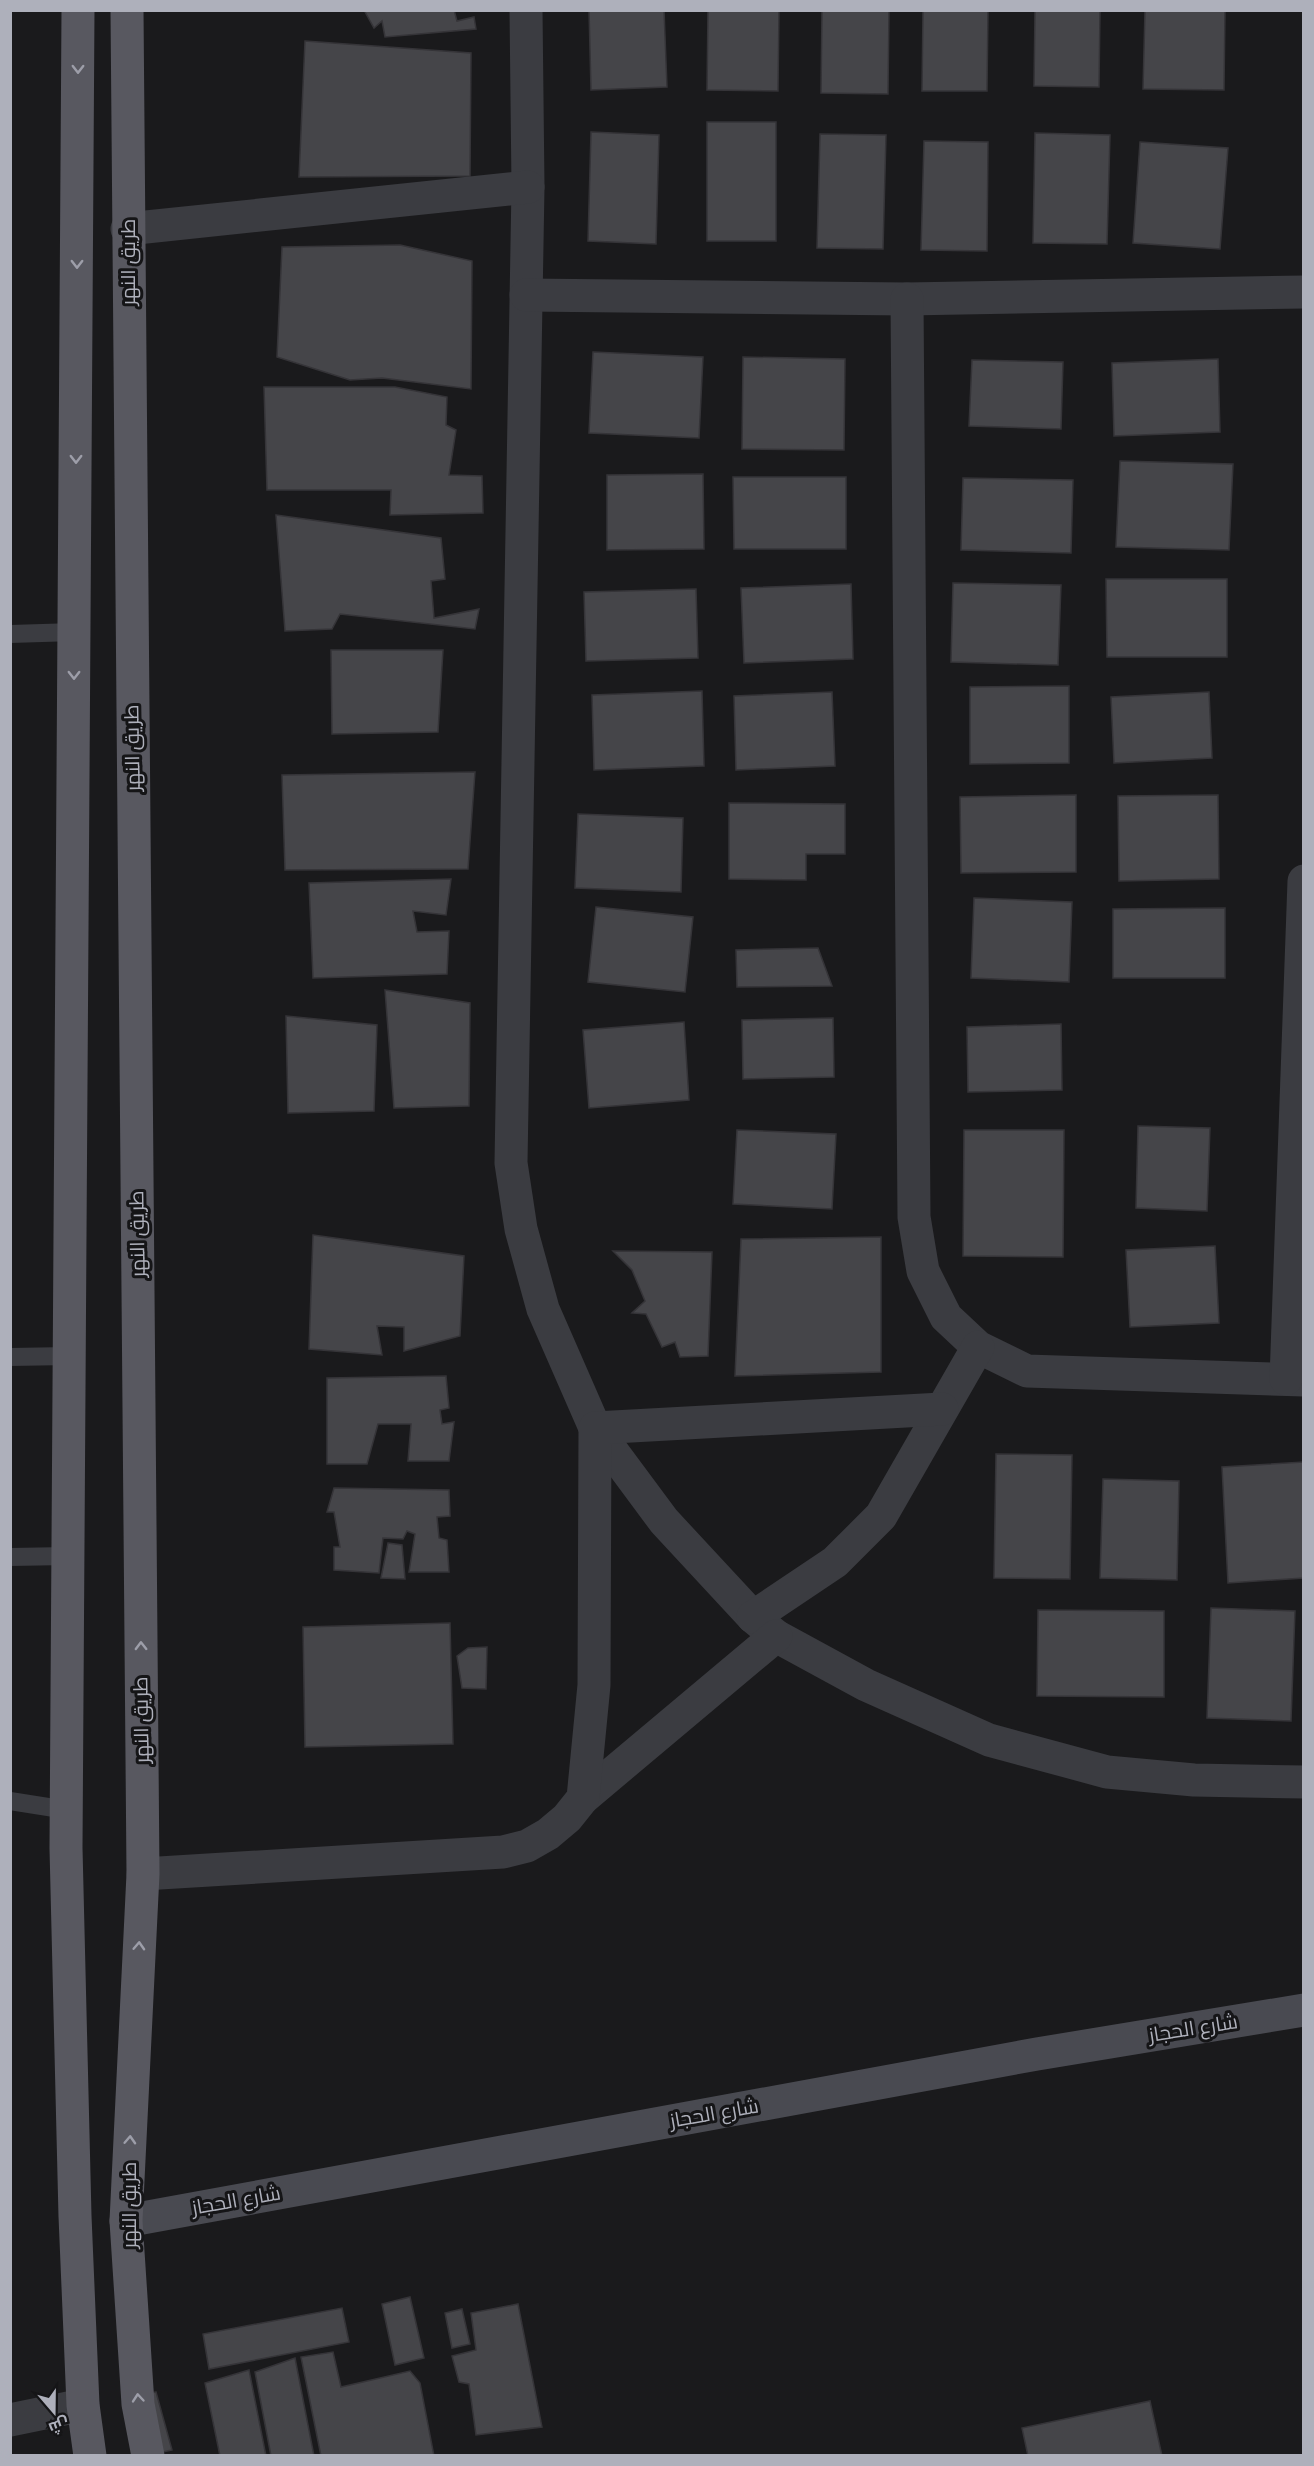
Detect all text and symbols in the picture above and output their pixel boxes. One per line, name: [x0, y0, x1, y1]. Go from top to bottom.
one-way arrow: [72, 64, 84, 73]
street label: طريق النهر: [115, 219, 141, 306]
one-way arrow: [71, 259, 83, 268]
one-way arrow: [70, 454, 82, 463]
one-way arrow: [68, 670, 81, 679]
street label: طريق النهر: [118, 704, 146, 793]
street label: طريق النهر: [123, 1190, 151, 1279]
one-way arrow: [135, 1641, 147, 1650]
street label: طريق النهر: [127, 1676, 155, 1765]
one-way arrow: [133, 1941, 146, 1950]
street label: شارع الحجاز: [1146, 2008, 1240, 2049]
street label: شارع الحجاز: [666, 2092, 761, 2135]
one-way arrow: [123, 2136, 136, 2145]
street label: طريق النهر: [116, 2162, 142, 2249]
street label: شارع الحجاز: [188, 2179, 283, 2222]
north arrow: [24, 2382, 84, 2442]
one-way arrow: [132, 2393, 145, 2403]
text: ش: [46, 2412, 72, 2439]

